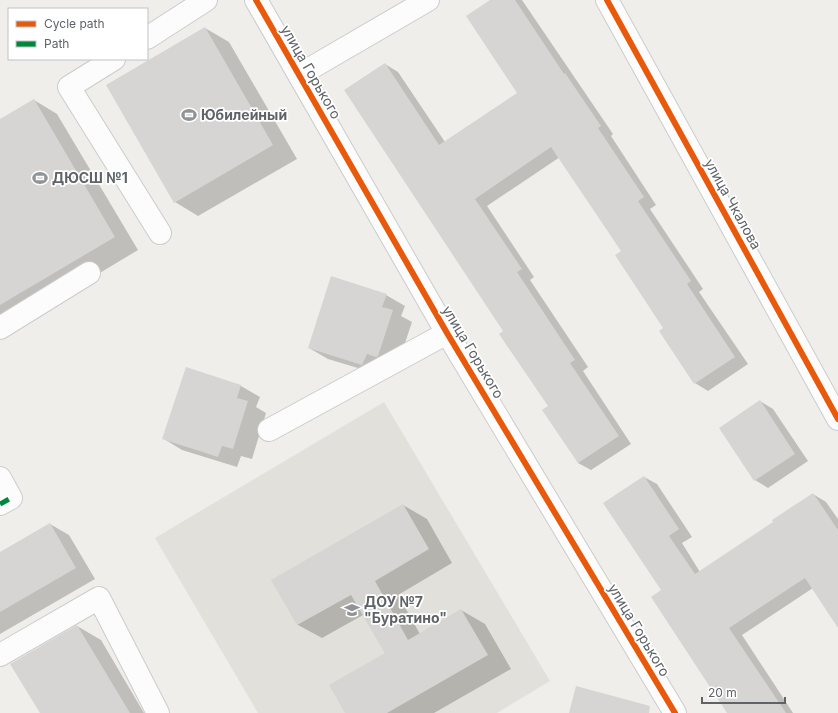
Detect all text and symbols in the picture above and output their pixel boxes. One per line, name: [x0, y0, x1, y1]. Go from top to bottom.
legend: [8, 8, 148, 60]
text: Cycle path: [44, 16, 105, 31]
street label: улица Горького: [278, 22, 345, 122]
text: Path: [44, 36, 69, 51]
sports icon: Юбилейный: [180, 106, 198, 124]
place label: Юбилейный: [201, 106, 287, 123]
street label: улица Чкалова: [701, 155, 765, 252]
sports icon: ДЮСШ №1: [31, 169, 49, 187]
place label: ДЮСШ №1: [52, 169, 128, 186]
street label: улица Горького: [439, 302, 508, 401]
street label: улица Горького: [605, 580, 674, 679]
place label: ДОУ №7 "Буратино": [364, 593, 447, 626]
school or university icon: ДОУ №7 "Буратино": [343, 601, 361, 619]
scale bar: [702, 679, 785, 705]
text: 20 m: [708, 685, 737, 700]

